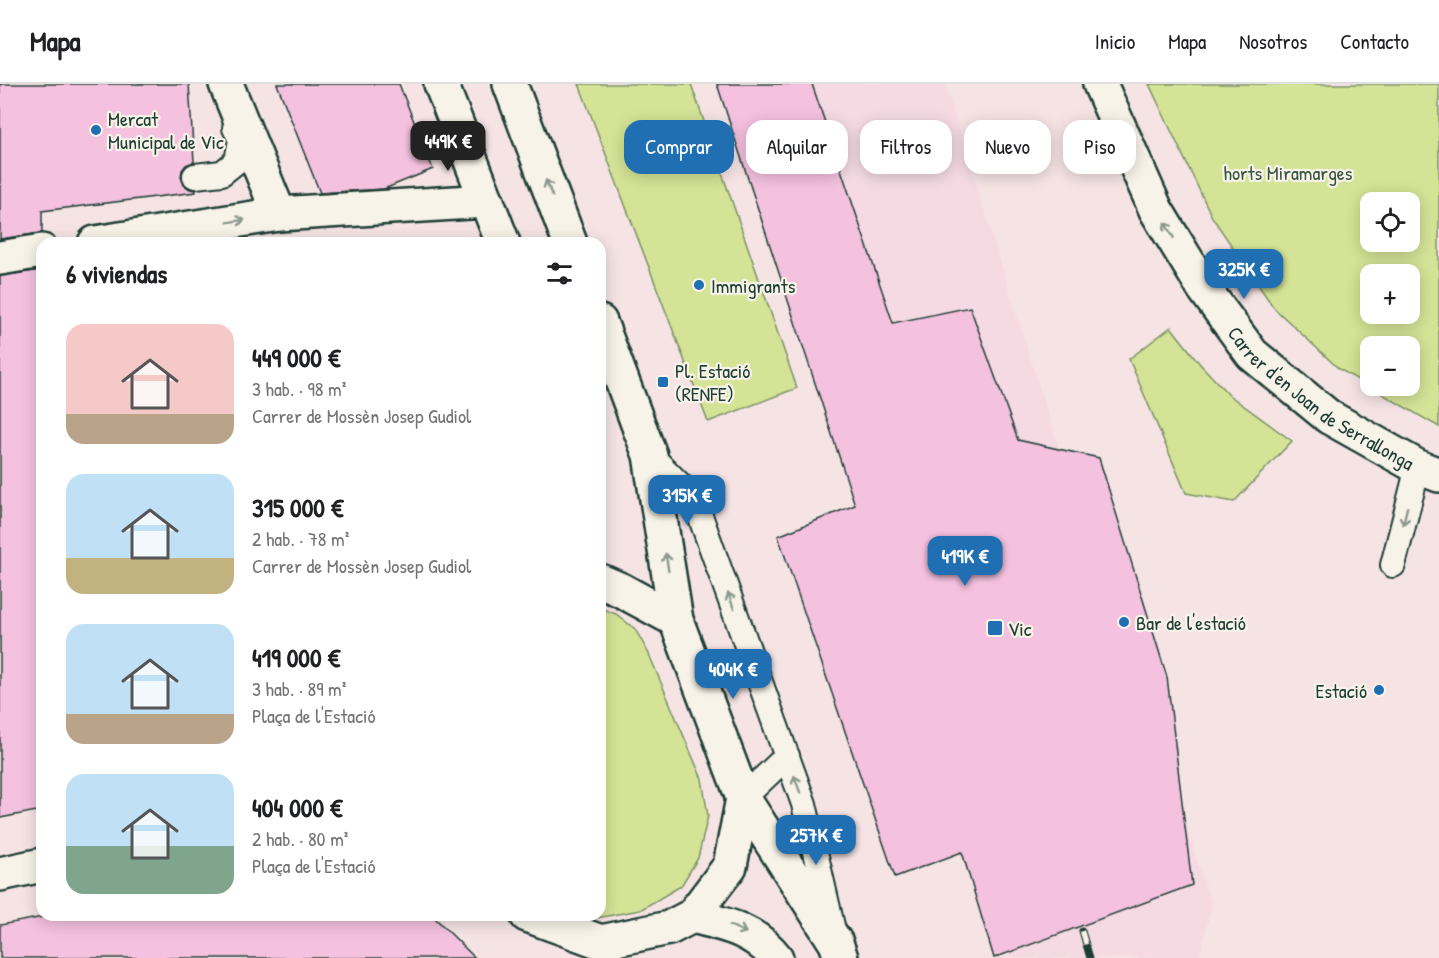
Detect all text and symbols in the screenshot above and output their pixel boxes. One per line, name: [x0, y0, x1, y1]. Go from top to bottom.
text: Mapa: [30, 22, 81, 60]
text: Inicio: [1095, 27, 1135, 56]
text: Mapa: [1168, 27, 1206, 56]
text: Nosotros: [1239, 27, 1307, 56]
text: Contacto: [1340, 27, 1409, 56]
place label: Mercat Municipal de Vic: [108, 105, 224, 155]
chip: Comprar: [624, 120, 734, 174]
chip: Alquilar: [746, 120, 848, 174]
chip: Filtros: [860, 120, 952, 174]
chip: Nuevo: [964, 120, 1051, 174]
chip: Piso: [1063, 120, 1136, 174]
pin: 449K €: [399, 121, 497, 172]
marker: Mercat Municipal de Vic: [89, 123, 103, 137]
text: 449K €: [424, 127, 472, 154]
park label: horts Miramarges: [1224, 159, 1353, 186]
one-way arrow: [543, 179, 554, 198]
map controls: [1360, 192, 1420, 396]
button: locate: [1360, 192, 1420, 252]
one-way arrow: [225, 215, 245, 226]
one-way arrow: [1162, 222, 1174, 239]
pin: 325K €: [1195, 249, 1293, 300]
text: 325K €: [1218, 255, 1270, 282]
text: 6 viviendas: [66, 256, 167, 291]
icon: filters: [543, 257, 576, 290]
button: +: [1360, 264, 1420, 324]
place label: Immigrants: [711, 272, 796, 299]
marker: Immigrants: [692, 278, 706, 292]
street label: Carrer d'en Joan de Serrallonga: [1222, 320, 1420, 476]
button: −: [1360, 336, 1420, 396]
text: 449 000 €: [252, 340, 340, 375]
icon: home: [114, 348, 186, 420]
place label: Pl. Estació (RENFE): [675, 357, 750, 407]
text: 3 hab. · 98 m²: [252, 375, 346, 402]
marker: Pl. Estació (RENFE): [656, 375, 670, 389]
text: Carrer de Mossèn Josep Gudiol: [252, 402, 471, 429]
pin: 315K €: [638, 475, 736, 526]
text: 315K €: [662, 481, 712, 508]
text: 315 000 €: [252, 490, 344, 525]
icon: home: [114, 498, 186, 570]
one-way arrow: [1399, 506, 1411, 525]
text: 2 hab. · 78 m²: [252, 525, 349, 552]
pin: 419K €: [916, 536, 1014, 587]
text: 419K €: [942, 542, 988, 569]
text: Carrer de Mossèn Josep Gudiol: [252, 552, 471, 579]
one-way arrow: [661, 553, 672, 573]
one-way arrow: [725, 592, 736, 611]
place label: Bar de l'estació: [1136, 609, 1246, 636]
place label: Vic: [1008, 615, 1032, 642]
marker: Bar de l'estació: [1117, 615, 1131, 629]
marker: Vic: [986, 619, 1004, 637]
text: 419 000 €: [252, 640, 340, 675]
icon: home: [114, 648, 186, 720]
pin: 404K €: [684, 649, 782, 700]
text: 404K €: [709, 655, 757, 682]
text: 3 hab. · 89 m²: [252, 675, 346, 702]
place label: Estació: [1315, 677, 1367, 704]
marker: Estació: [1372, 683, 1386, 697]
text: Plaça de l'Estació: [252, 702, 376, 729]
one-way arrow: [791, 775, 802, 794]
text: 404 000 €: [252, 790, 343, 825]
icon: home: [114, 798, 186, 870]
pin: 257K €: [767, 815, 865, 866]
text: 257K €: [790, 821, 842, 848]
text: 2 hab. · 80 m²: [252, 825, 348, 852]
text: Plaça de l'Estació: [252, 852, 376, 879]
one-way arrow: [729, 924, 747, 936]

